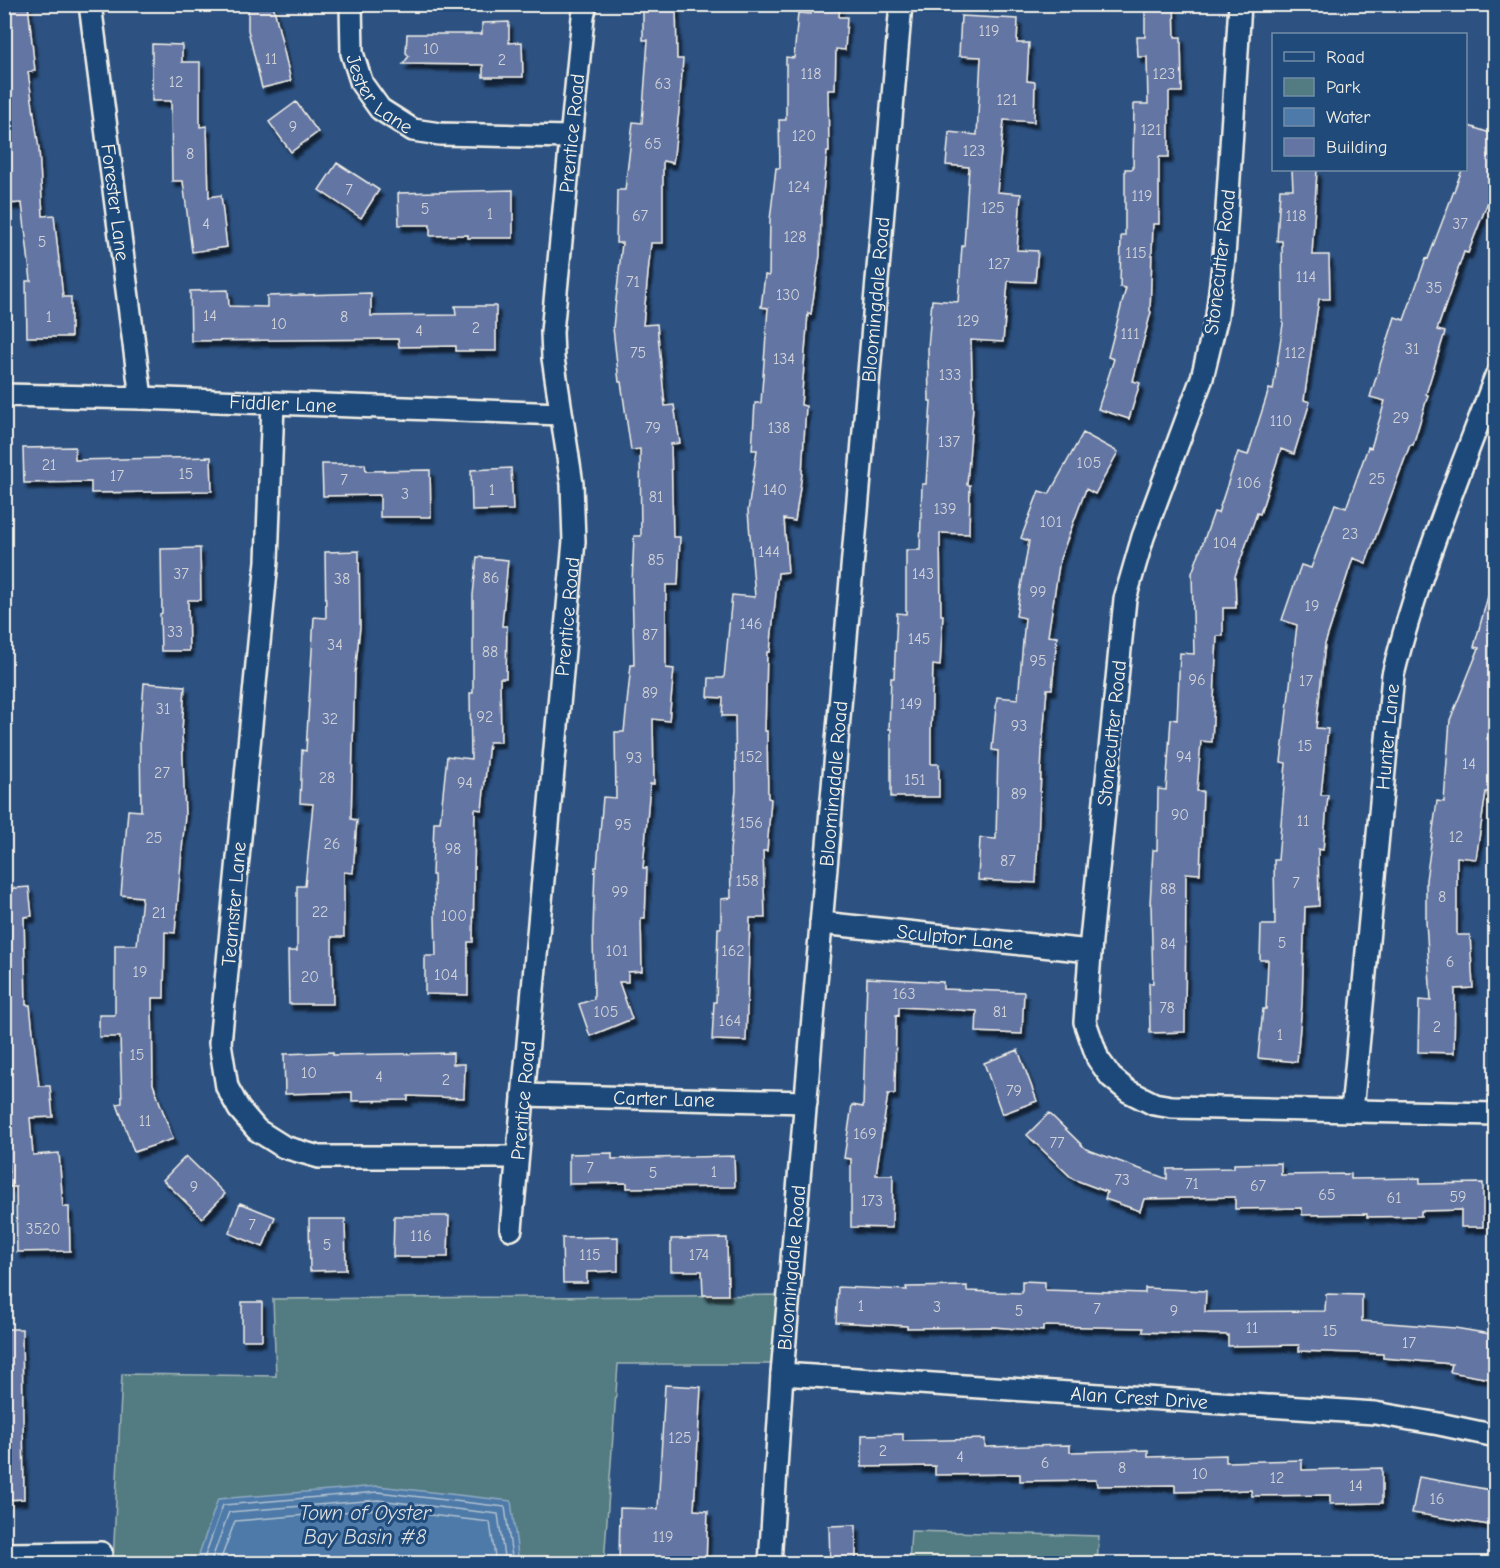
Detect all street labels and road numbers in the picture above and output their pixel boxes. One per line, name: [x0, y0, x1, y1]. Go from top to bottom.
street label: Jester Lane: [342, 51, 417, 138]
street label: Prentice Road: [554, 73, 589, 194]
street label: Forester Lane: [97, 142, 135, 262]
street label: Stonecutter Road: [1200, 188, 1240, 336]
street label: Bloomingdale Road: [857, 216, 894, 383]
street label: Fiddler Lane: [229, 390, 337, 417]
street label: Prentice Road: [550, 556, 584, 677]
street label: Stonecutter Road: [1093, 659, 1131, 807]
street label: Hunter Lane: [1371, 682, 1404, 791]
street label: Bloomingdale Road: [815, 700, 852, 867]
street label: Teamster Lane: [217, 841, 251, 967]
street label: Sculptor Lane: [896, 919, 1015, 954]
street label: Prentice Road: [506, 1040, 540, 1161]
street label: Carter Lane: [613, 1086, 715, 1111]
street label: Bloomingdale Road: [773, 1184, 810, 1351]
street label: Alan Crest Drive: [1070, 1381, 1209, 1413]

